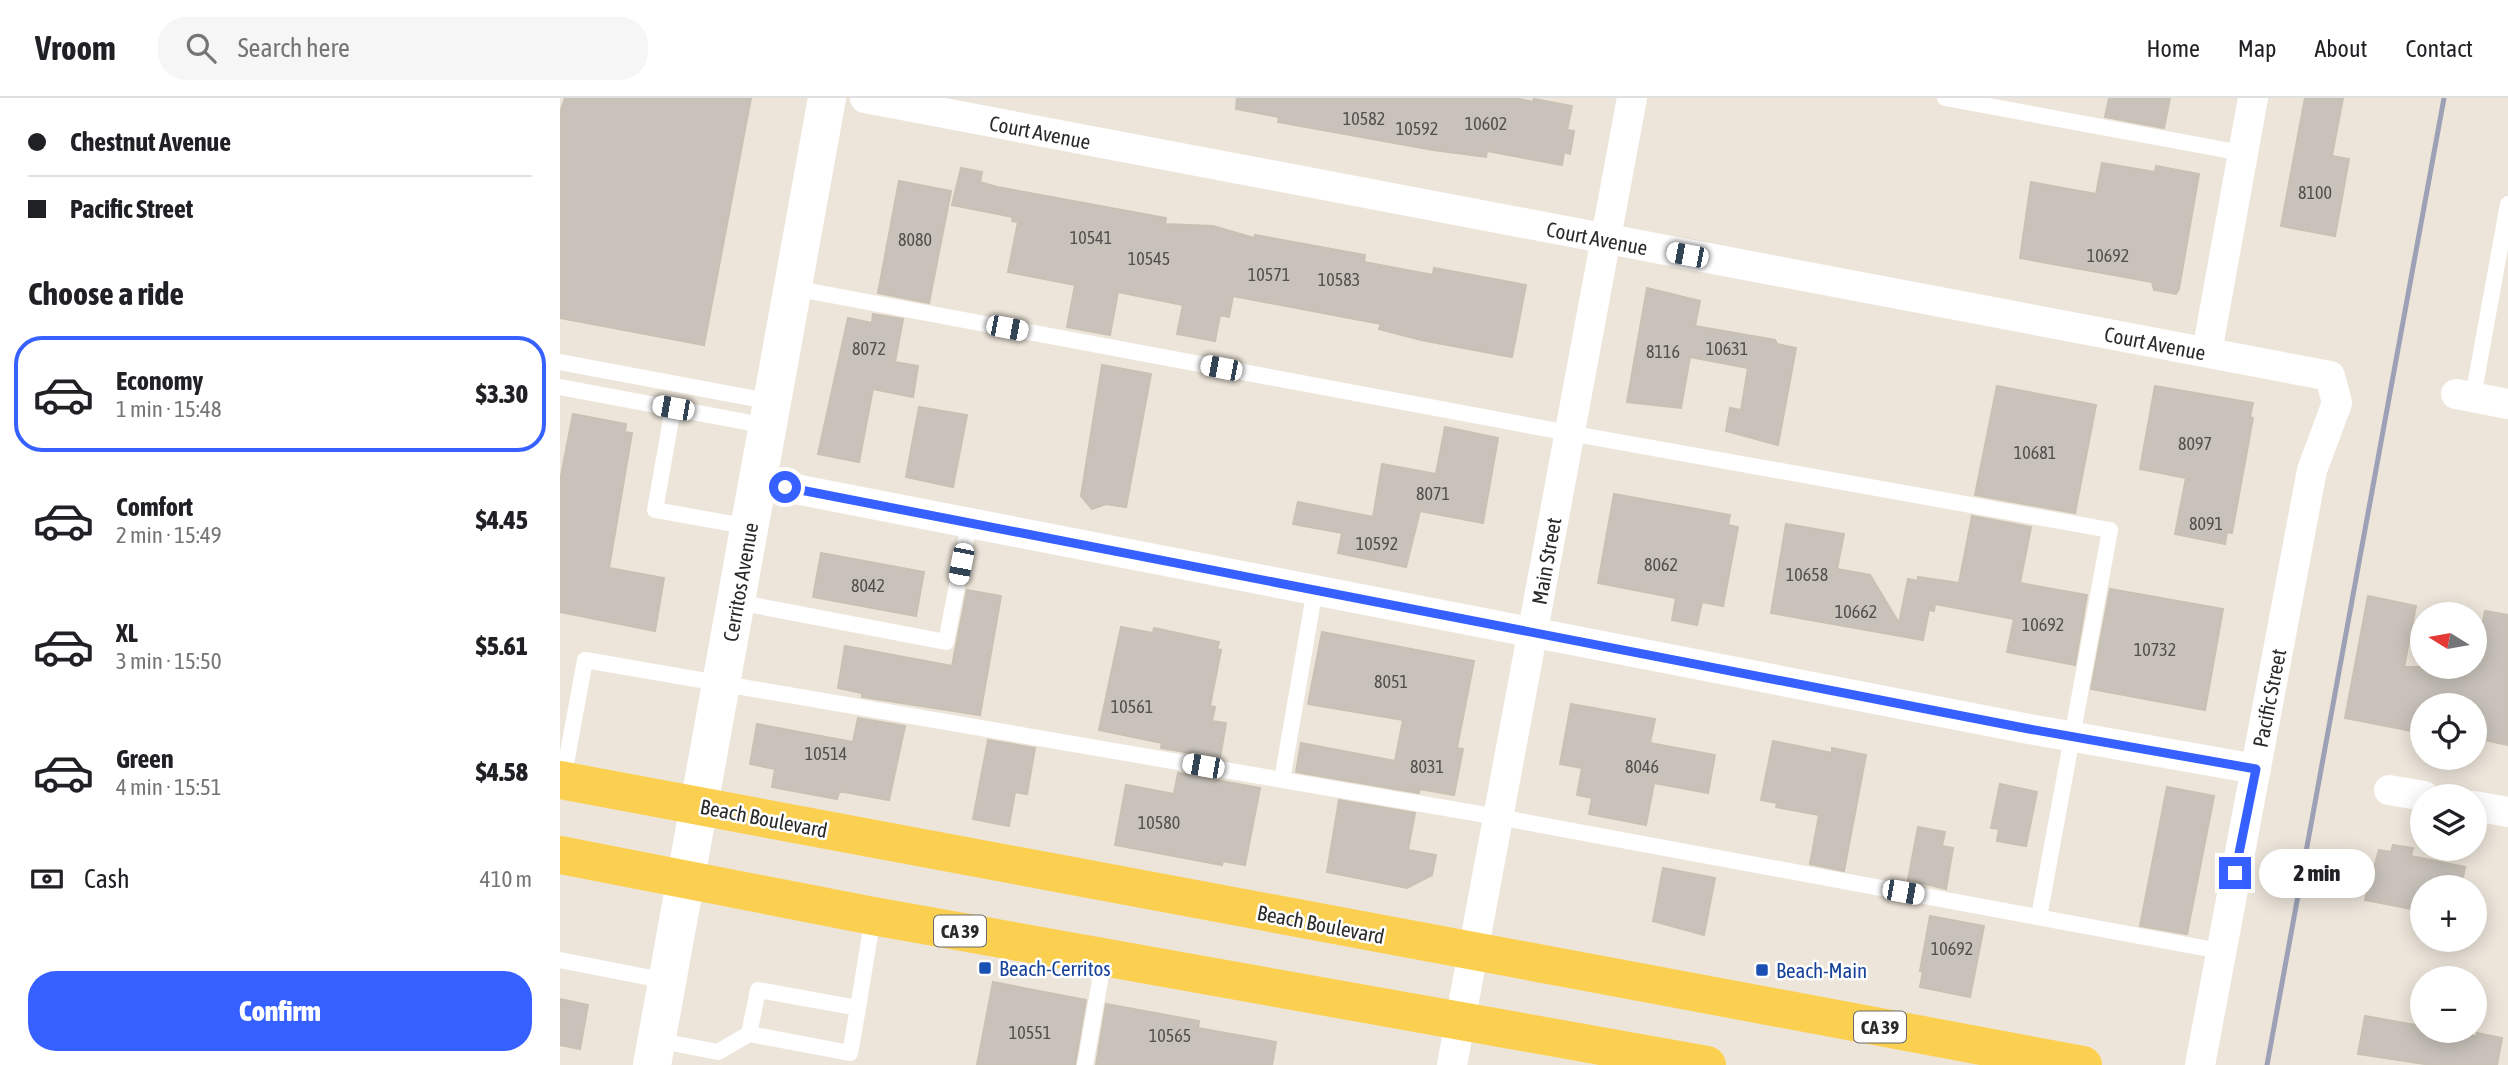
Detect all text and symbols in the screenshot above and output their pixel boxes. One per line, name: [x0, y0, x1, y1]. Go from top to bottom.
search box: [158, 17, 648, 80]
text: Vroom: [35, 29, 116, 67]
icon: search: [182, 29, 220, 67]
text: Search here: [238, 33, 350, 63]
text: Home: [2146, 35, 2200, 62]
text: Map: [2238, 35, 2276, 62]
text: About: [2314, 35, 2367, 62]
text: Contact: [2405, 35, 2473, 62]
house number: 10582: [1343, 108, 1385, 129]
street label: Court Avenue: [987, 110, 1093, 154]
house number: 10602: [1465, 113, 1507, 134]
house number: 10592: [1396, 118, 1438, 139]
text: Chestnut Avenue: [70, 127, 231, 157]
house number: 8100: [2298, 182, 2332, 203]
text: Pacific Street: [70, 194, 193, 224]
street label: Court Avenue: [1544, 216, 1650, 260]
house number: 10541: [1070, 227, 1112, 248]
house number: 8080: [898, 229, 932, 250]
car: [1665, 241, 1710, 269]
house number: 10692: [2087, 245, 2129, 266]
house number: 10545: [1128, 248, 1170, 269]
house number: 10571: [1248, 264, 1290, 285]
house number: 10583: [1318, 269, 1360, 290]
text: Choose a ride: [28, 275, 184, 312]
car: [985, 314, 1030, 342]
street label: Court Avenue: [2102, 321, 2208, 365]
house number: 8072: [852, 338, 886, 359]
house number: 10631: [1706, 338, 1748, 359]
house number: 8116: [1646, 341, 1680, 362]
car: [1199, 354, 1244, 382]
icon: car: [32, 363, 95, 426]
text: Economy: [116, 366, 203, 396]
text: $3.30: [476, 379, 528, 409]
car: [651, 394, 696, 422]
text: 1 min · 15:48: [116, 396, 222, 422]
house number: 8097: [2178, 433, 2212, 454]
house number: 10681: [2014, 442, 2056, 463]
route start: [769, 471, 801, 503]
house number: 8071: [1416, 483, 1450, 504]
icon: car: [32, 489, 95, 552]
text: Comfort: [116, 492, 193, 522]
text: $4.45: [476, 505, 528, 535]
house number: 8091: [2189, 513, 2223, 534]
street label: Main Street: [1527, 516, 1565, 606]
street label: Cerritos Avenue: [718, 521, 762, 643]
text: 2 min · 15:49: [116, 522, 222, 548]
house number: 10592: [1356, 533, 1398, 554]
car: [947, 541, 976, 587]
house number: 8062: [1644, 554, 1678, 575]
house number: 10658: [1786, 564, 1828, 585]
house number: 8042: [851, 575, 885, 596]
house number: 10662: [1835, 601, 1877, 622]
north arrow: [2410, 602, 2487, 679]
map controls: [2410, 602, 2487, 1043]
house number: 10692: [2022, 614, 2064, 635]
icon: car: [32, 615, 95, 678]
text: XL: [116, 618, 138, 648]
text: $5.61: [476, 631, 528, 661]
house number: 10732: [2134, 639, 2176, 660]
street label: Pacific Street: [2248, 647, 2290, 749]
text: 3 min · 15:50: [116, 648, 222, 674]
house number: 8051: [1374, 671, 1408, 692]
button: locate: [2410, 693, 2487, 770]
house number: 10561: [1111, 696, 1153, 717]
icon: car: [32, 741, 95, 804]
house number: 10514: [805, 743, 847, 764]
text: Green: [116, 744, 174, 774]
car: [1181, 752, 1226, 780]
house number: 8031: [1410, 756, 1444, 777]
house number: 8046: [1625, 756, 1659, 777]
text: $4.58: [476, 757, 528, 787]
text: 4 min · 15:51: [116, 774, 222, 800]
button: layers: [2410, 784, 2487, 861]
street label: Beach Boulevard: [698, 794, 830, 842]
house number: 10580: [1138, 812, 1180, 833]
callout: 2 min: [2260, 848, 2375, 898]
route end: [2219, 857, 2251, 889]
icon: cash: [28, 860, 66, 898]
text: 2 min: [2294, 860, 2340, 886]
text: Cash: [84, 864, 130, 894]
text: 410 m: [480, 866, 532, 892]
button: +: [2410, 875, 2487, 952]
car: [1881, 878, 1926, 906]
street label: Beach Boulevard: [1255, 900, 1387, 948]
road number: CA 39: [934, 916, 986, 946]
house number: 10692: [1931, 938, 1973, 959]
place label: Beach-Cerritos: [999, 956, 1111, 980]
place label: Beach-Main: [1776, 958, 1867, 982]
marker: Beach-Cerritos: [977, 960, 993, 976]
marker: Beach-Main: [1754, 962, 1770, 978]
button: −: [2410, 966, 2487, 1043]
button: Confirm: [28, 971, 532, 1051]
road number: CA 39: [1854, 1012, 1906, 1043]
house number: 10551: [1009, 1022, 1051, 1043]
house number: 10565: [1149, 1025, 1191, 1046]

